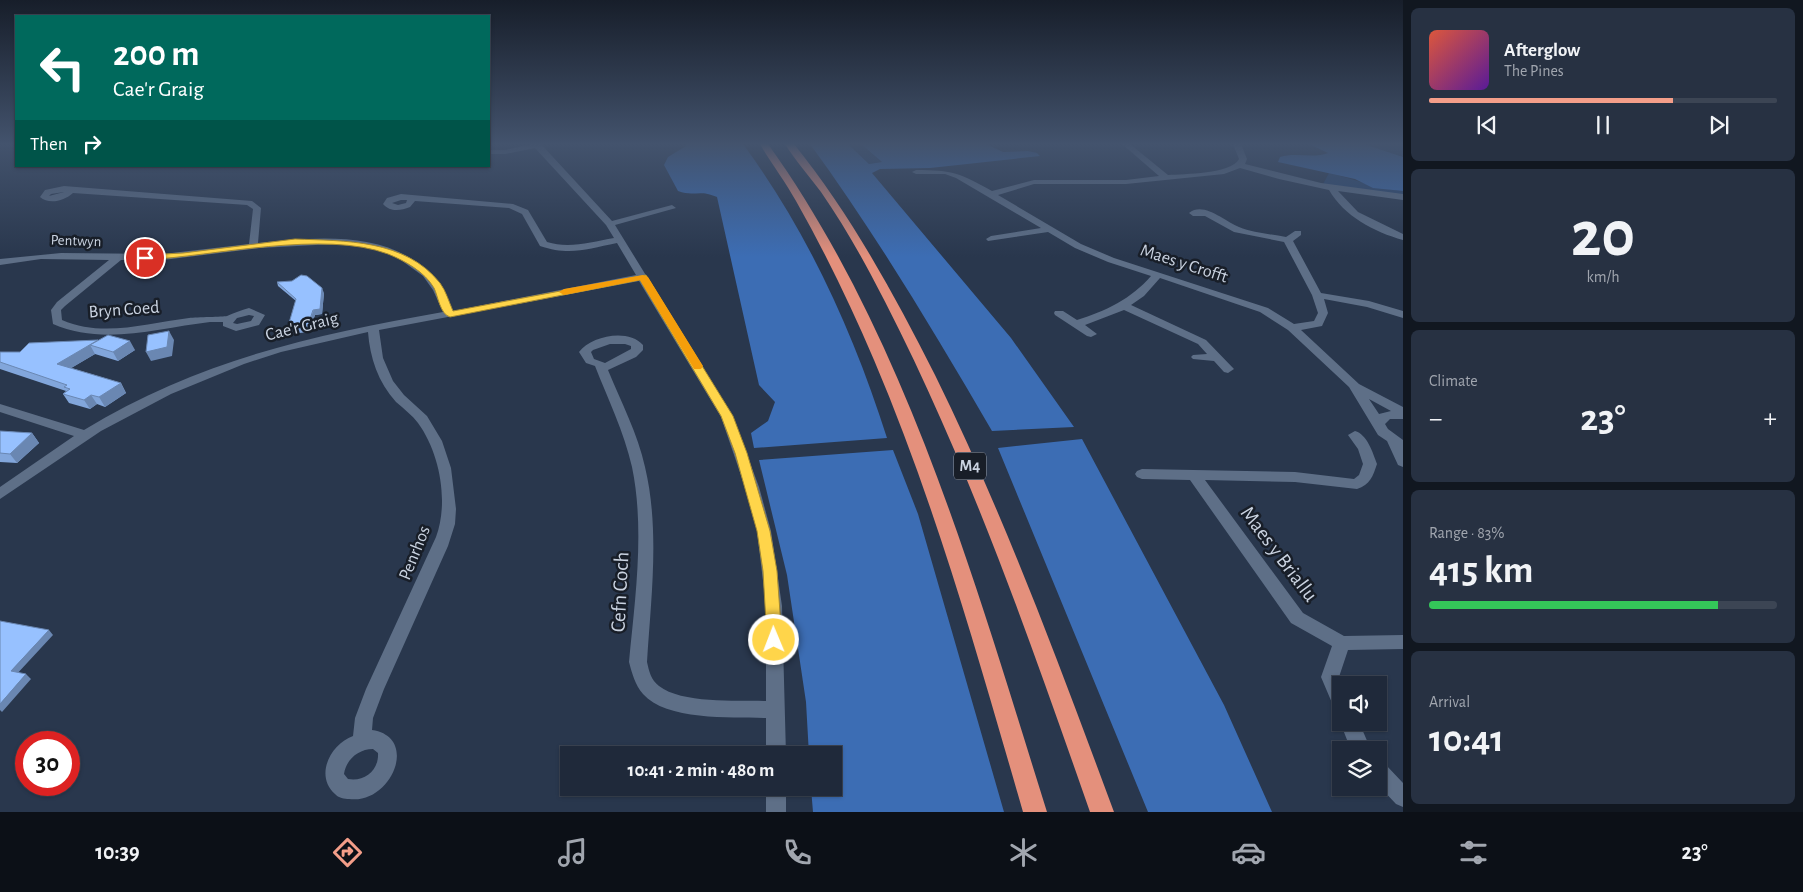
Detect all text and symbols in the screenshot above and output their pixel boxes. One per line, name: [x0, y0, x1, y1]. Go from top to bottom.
icon: left: [30, 35, 95, 100]
text: 200 m: [113, 37, 200, 72]
text: Afterglow: [1504, 41, 1580, 60]
text: The Pines: [1504, 63, 1564, 79]
text: Cae'r Graig: [113, 78, 204, 100]
icon: previous: [1473, 111, 1501, 139]
icon: pause: [1589, 111, 1617, 139]
icon: next: [1705, 111, 1733, 139]
icon: right: [78, 130, 106, 158]
text: Then: [30, 135, 68, 154]
text: 20: [1571, 203, 1635, 268]
street label: Pentwyn: [50, 233, 102, 249]
pin: [124, 237, 166, 279]
street label: Maes y Crofft: [1138, 241, 1230, 287]
icon: arrive: [131, 244, 159, 272]
text: km/h: [1586, 269, 1620, 285]
street label: Bryn Coed: [88, 299, 160, 321]
street label: Cae'r Graig: [264, 309, 341, 345]
text: Climate: [1429, 373, 1478, 389]
text: 23°: [1580, 400, 1626, 438]
text: −: [1429, 405, 1442, 433]
text: +: [1764, 405, 1777, 433]
road number: M4: [954, 452, 986, 480]
street label: Maes y Briallu: [1237, 503, 1322, 606]
street label: Penrhos: [396, 523, 434, 583]
text: Range · 83%: [1429, 525, 1505, 541]
street label: Cefn Coch: [607, 551, 633, 633]
text: 415 km: [1429, 552, 1533, 590]
position arrow: [747, 613, 799, 665]
map controls: [1332, 676, 1387, 796]
button: sound: [1332, 676, 1387, 731]
text: Arrival: [1429, 694, 1470, 710]
text: 10:41: [1429, 721, 1504, 759]
speed limit sign: 30: [15, 731, 80, 796]
button: layers: [1332, 741, 1387, 796]
text: 10:41 · 2 min · 480 m: [628, 761, 774, 780]
icon: directions: [330, 835, 365, 870]
icon: music: [555, 835, 590, 870]
icon: phone: [780, 835, 815, 870]
icon: climate: [1006, 835, 1041, 870]
icon: car: [1231, 835, 1266, 870]
icon: filters: [1456, 835, 1491, 870]
text: 10:39: [95, 841, 140, 863]
text: 23°: [1682, 841, 1708, 863]

